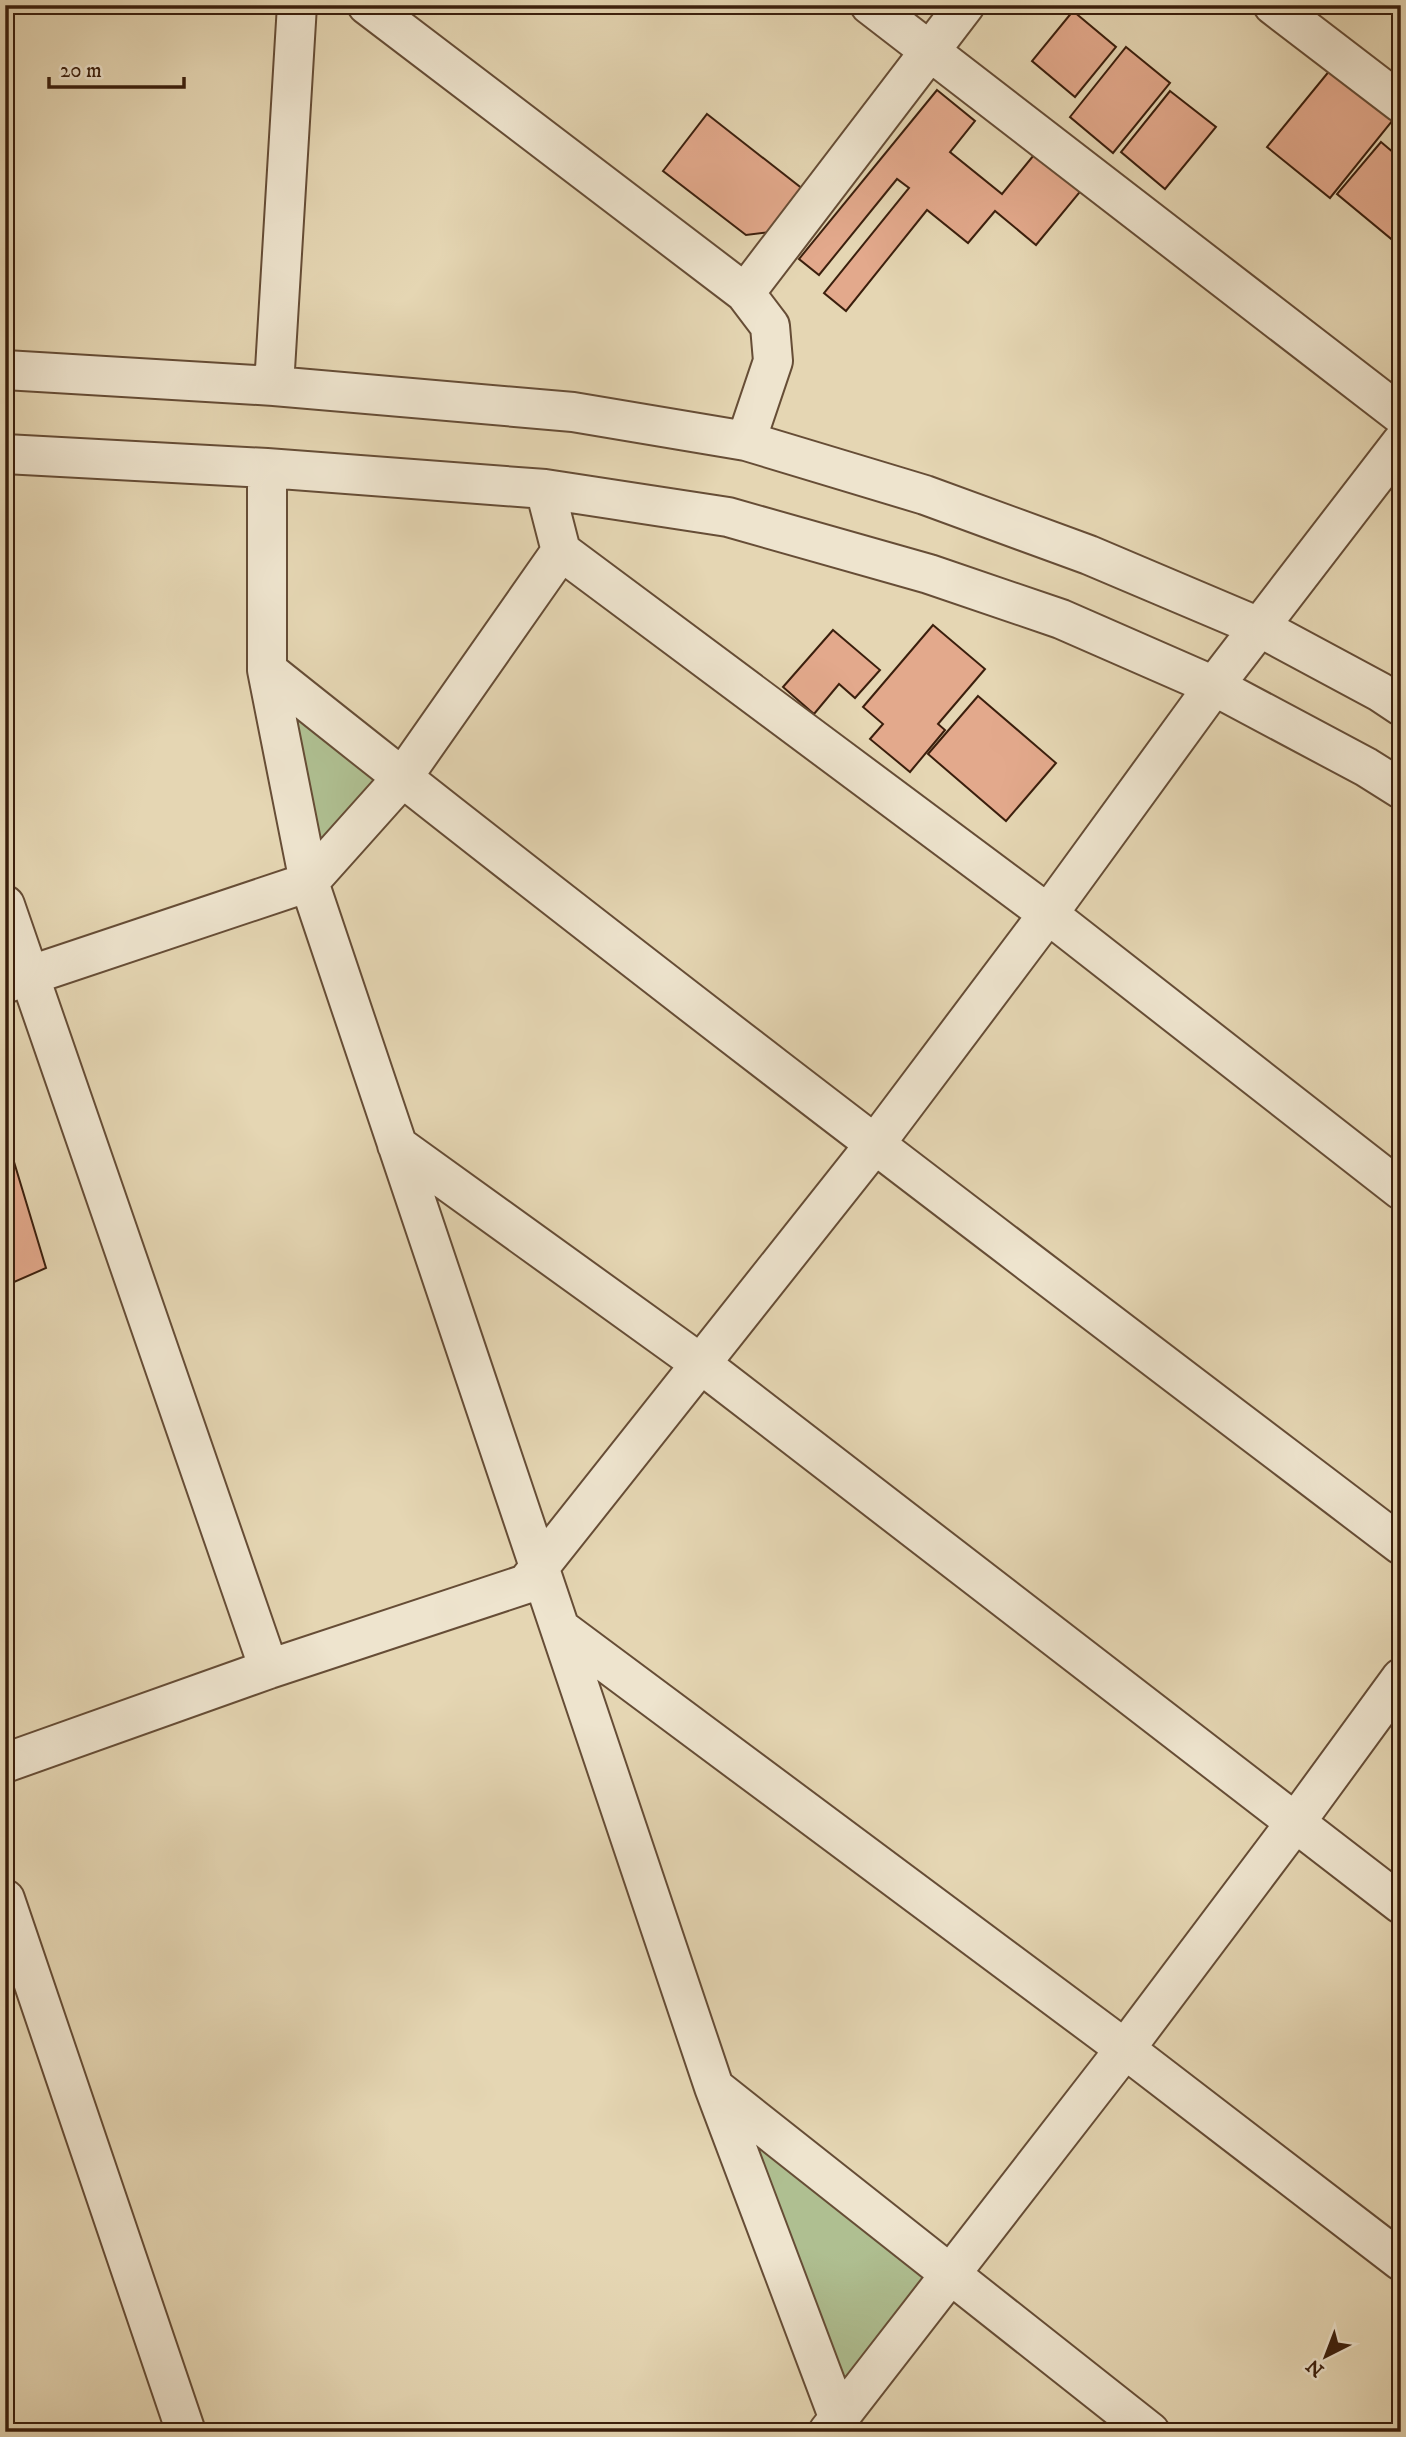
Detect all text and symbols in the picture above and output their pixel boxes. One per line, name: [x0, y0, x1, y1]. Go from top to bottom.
scale bar: [49, 46, 184, 90]
text: 20 m: [60, 58, 102, 84]
north arrow: [1290, 2322, 1360, 2392]
text: N: [1302, 2353, 1329, 2381]

